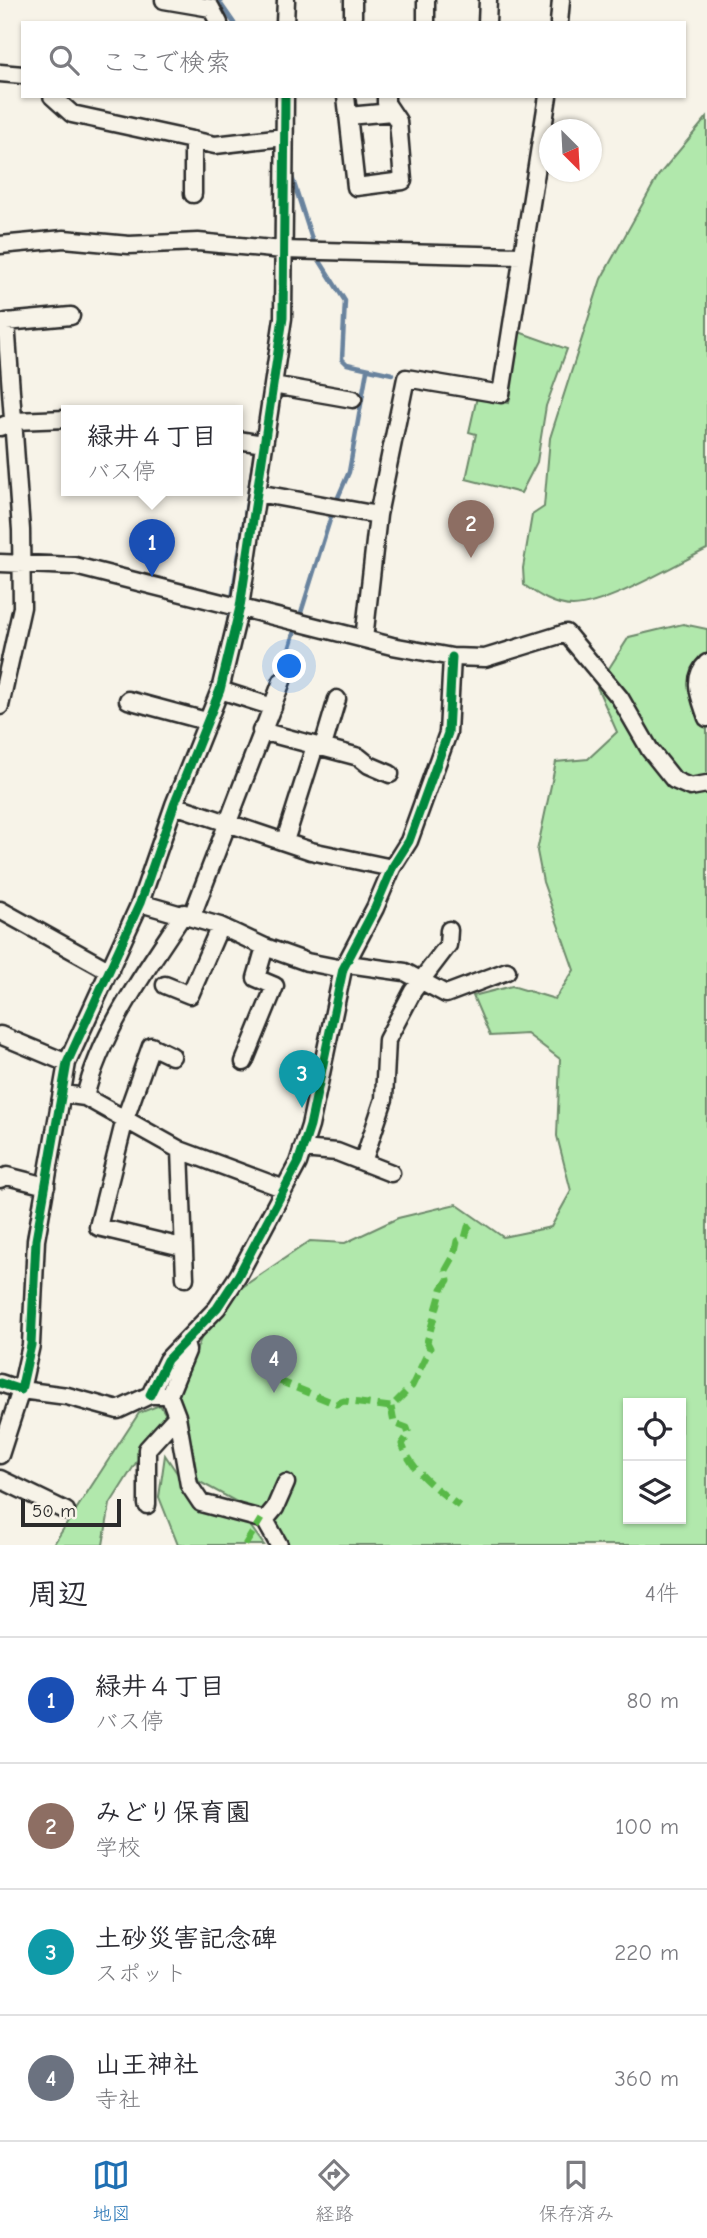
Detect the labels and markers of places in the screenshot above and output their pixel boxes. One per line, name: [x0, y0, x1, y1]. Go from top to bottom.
pin: 2: [448, 500, 494, 558]
pin: 1: [129, 519, 175, 577]
pin: 3: [279, 1050, 325, 1108]
pin: 4: [251, 1335, 297, 1393]

